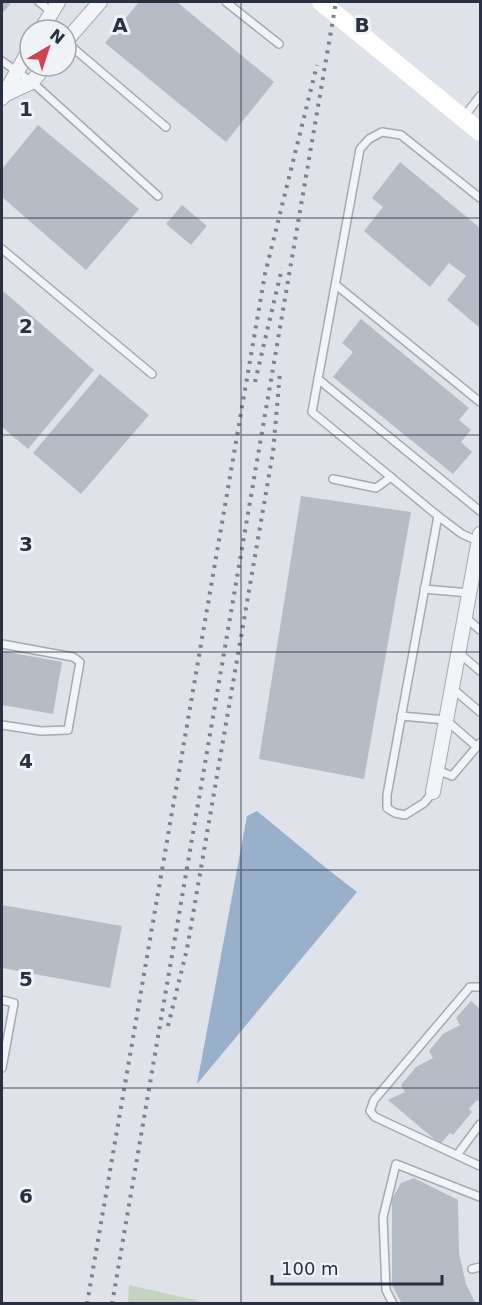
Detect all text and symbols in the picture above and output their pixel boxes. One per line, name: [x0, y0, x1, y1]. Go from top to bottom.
text: A: [112, 13, 128, 37]
text: B: [354, 13, 370, 37]
north arrow: [18, 18, 78, 78]
text: N: [46, 25, 68, 48]
text: 1: [19, 97, 33, 121]
text: 2: [19, 314, 33, 338]
text: 3: [19, 532, 33, 556]
text: 4: [19, 749, 33, 773]
text: 5: [19, 967, 33, 991]
text: 6: [19, 1184, 33, 1208]
scale bar: [272, 1248, 442, 1286]
text: 100 m: [281, 1258, 339, 1279]

